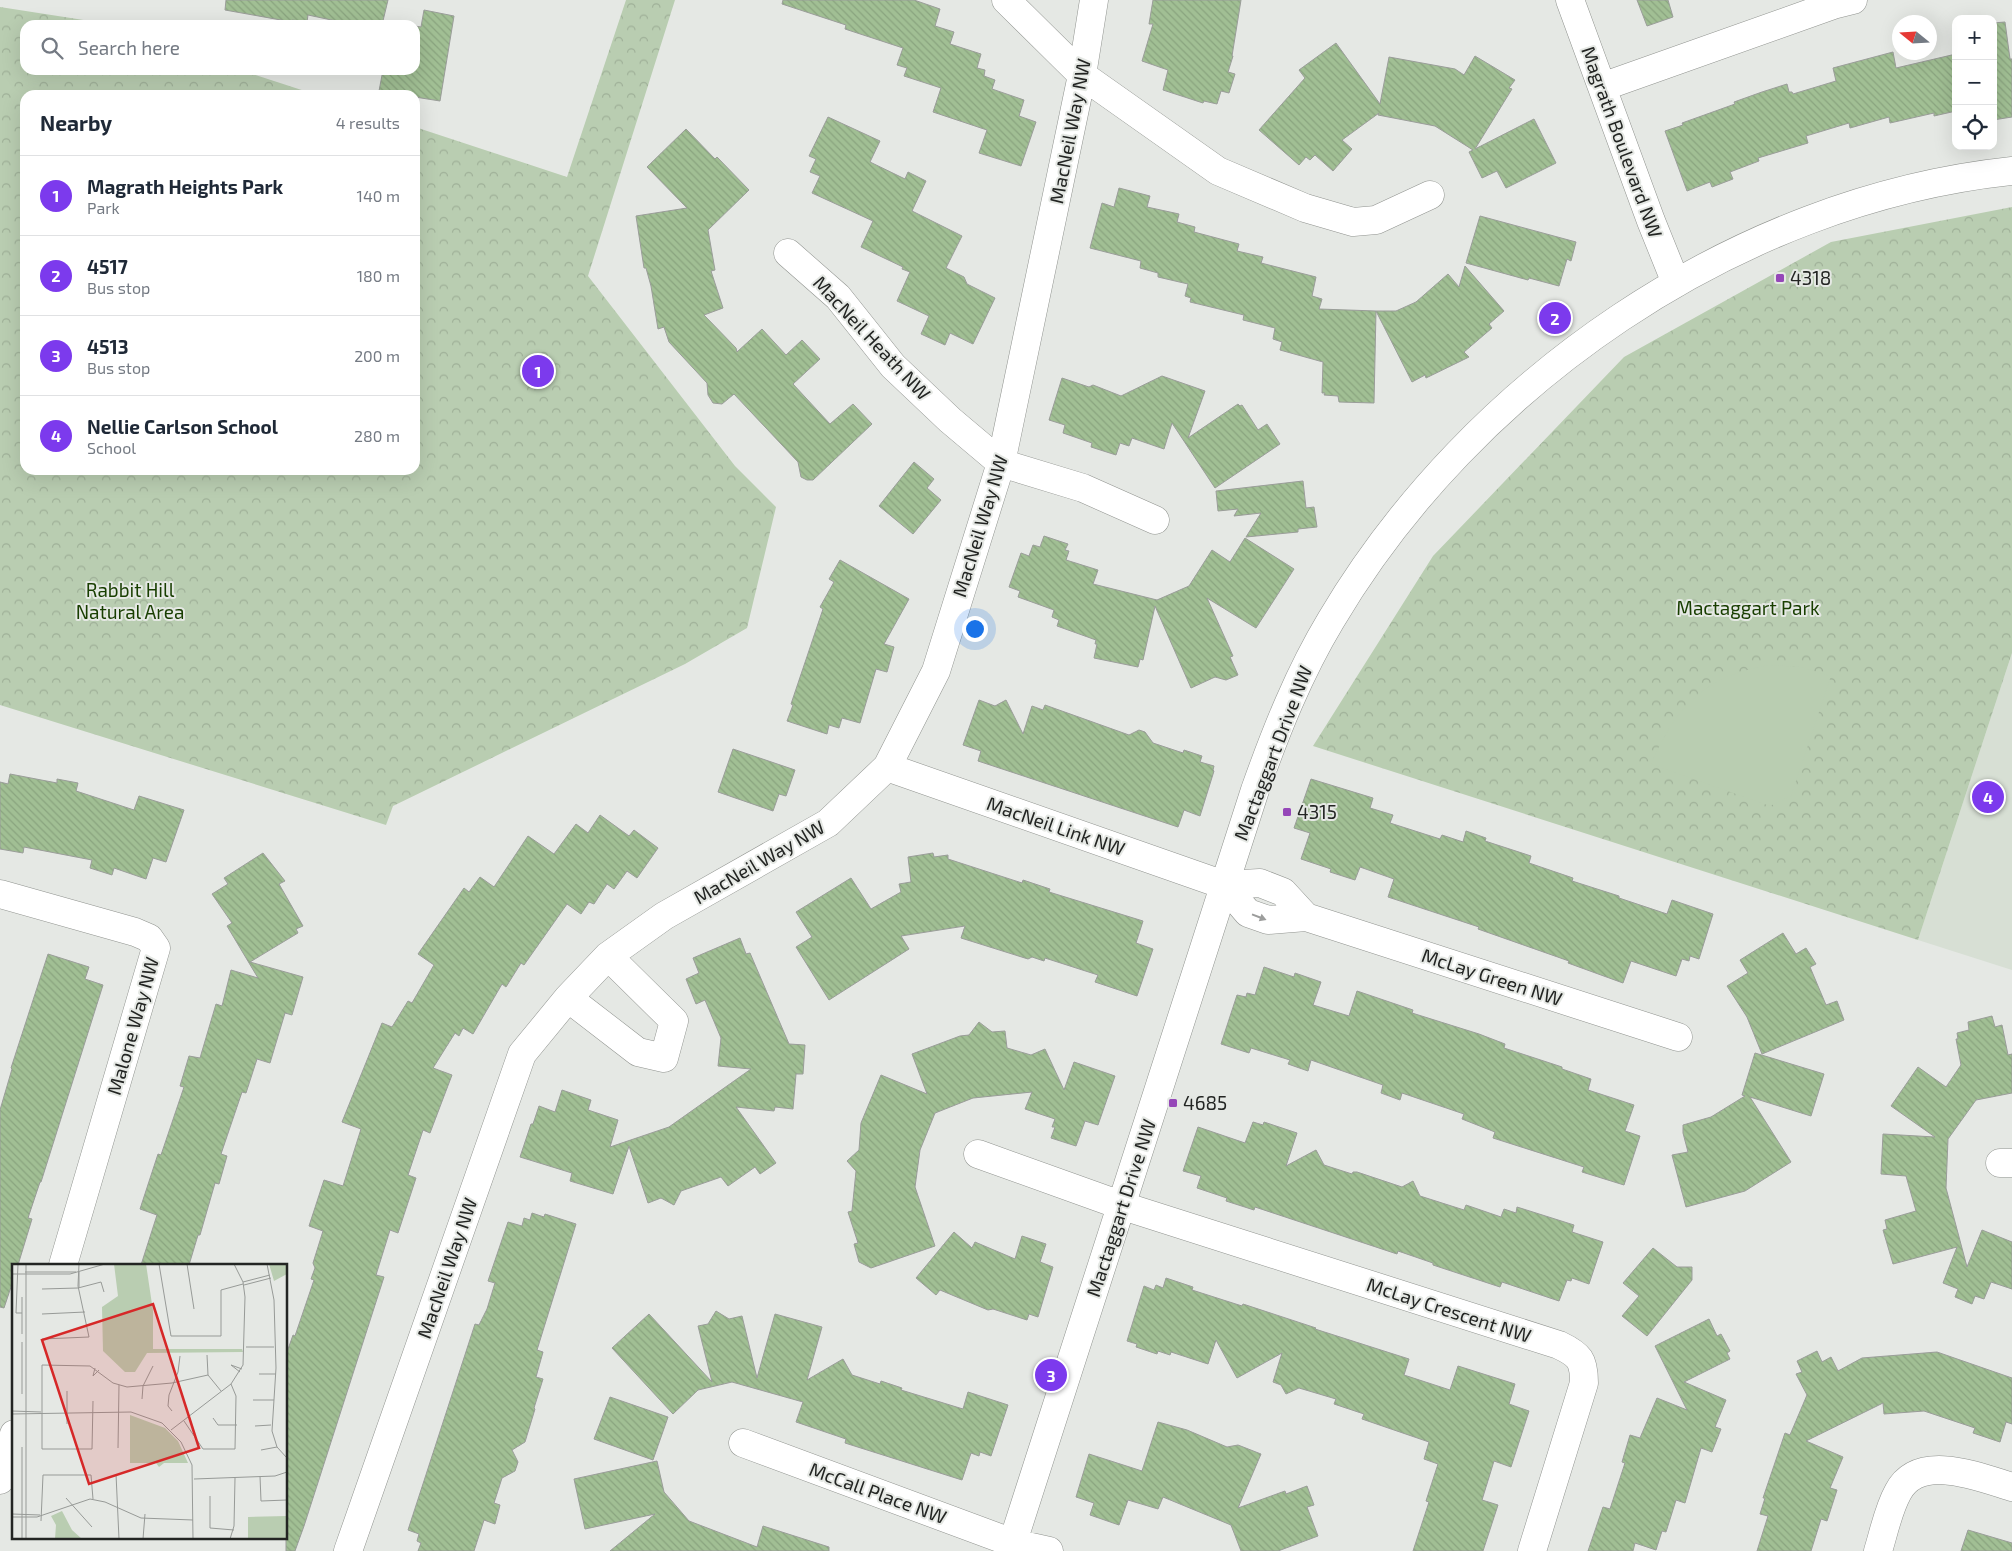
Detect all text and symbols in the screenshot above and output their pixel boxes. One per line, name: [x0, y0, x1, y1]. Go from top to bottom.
north arrow: [1892, 15, 1937, 60]
map controls: [1952, 15, 1997, 150]
button: +: [1952, 15, 1997, 60]
search box: [20, 20, 420, 75]
icon: search: [38, 34, 66, 62]
text: Search here: [78, 36, 180, 59]
street label: Magrath Boulevard NW: [1577, 43, 1668, 241]
street label: MacNeil Way NW: [1044, 56, 1095, 205]
button: −: [1952, 60, 1997, 105]
button: locate: [1952, 105, 1997, 150]
text: Nearby: [40, 110, 112, 135]
text: 4 results: [336, 113, 400, 132]
text: Magrath Heights Park: [87, 175, 283, 198]
text: 1: [53, 186, 59, 205]
text: 140 m: [357, 186, 400, 205]
text: Park: [87, 198, 120, 217]
text: 4517: [87, 255, 128, 278]
text: 2: [51, 266, 61, 285]
text: 180 m: [357, 266, 400, 285]
place label: 4318: [1790, 266, 1831, 289]
street label: MacNeil Heath NW: [809, 271, 936, 405]
marker: 4318: [1774, 272, 1786, 284]
text: Bus stop: [87, 278, 150, 297]
pin: 2: [1539, 299, 1571, 337]
text: 4513: [87, 335, 129, 358]
text: 3: [51, 346, 61, 365]
text: 200 m: [354, 346, 400, 365]
pin: 1: [522, 352, 554, 390]
text: Bus stop: [87, 358, 150, 377]
text: Nellie Carlson School: [87, 415, 278, 438]
text: 4: [51, 426, 61, 445]
text: 280 m: [354, 426, 400, 445]
text: School: [87, 438, 136, 457]
street label: MacNeil Way NW: [947, 452, 1012, 600]
park label: Rabbit Hill Natural Area: [76, 578, 184, 623]
park label: Mactaggart Park: [1676, 596, 1820, 619]
your location: [962, 616, 988, 642]
street label: Mactaggart Drive NW: [1229, 662, 1316, 843]
pin: 4: [1972, 778, 2004, 816]
street label: MacNeil Link NW: [984, 791, 1128, 860]
place label: 4315: [1297, 800, 1337, 823]
marker: 4315: [1281, 806, 1293, 818]
street label: MacNeil Way NW: [689, 815, 828, 908]
one-way arrow: [1252, 913, 1267, 921]
street label: McLay Green NW: [1419, 943, 1565, 1010]
street label: Malone Way NW: [102, 954, 163, 1097]
place label: 4685: [1183, 1091, 1227, 1114]
marker: 4685: [1167, 1097, 1179, 1109]
street label: Mactaggart Drive NW: [1081, 1116, 1160, 1300]
street label: MacNeil Way NW: [412, 1194, 481, 1341]
inset map: [12, 1264, 288, 1538]
street label: McLay Crescent NW: [1364, 1272, 1534, 1347]
pin: 3: [1035, 1356, 1067, 1394]
street label: McCall Place NW: [806, 1457, 950, 1528]

